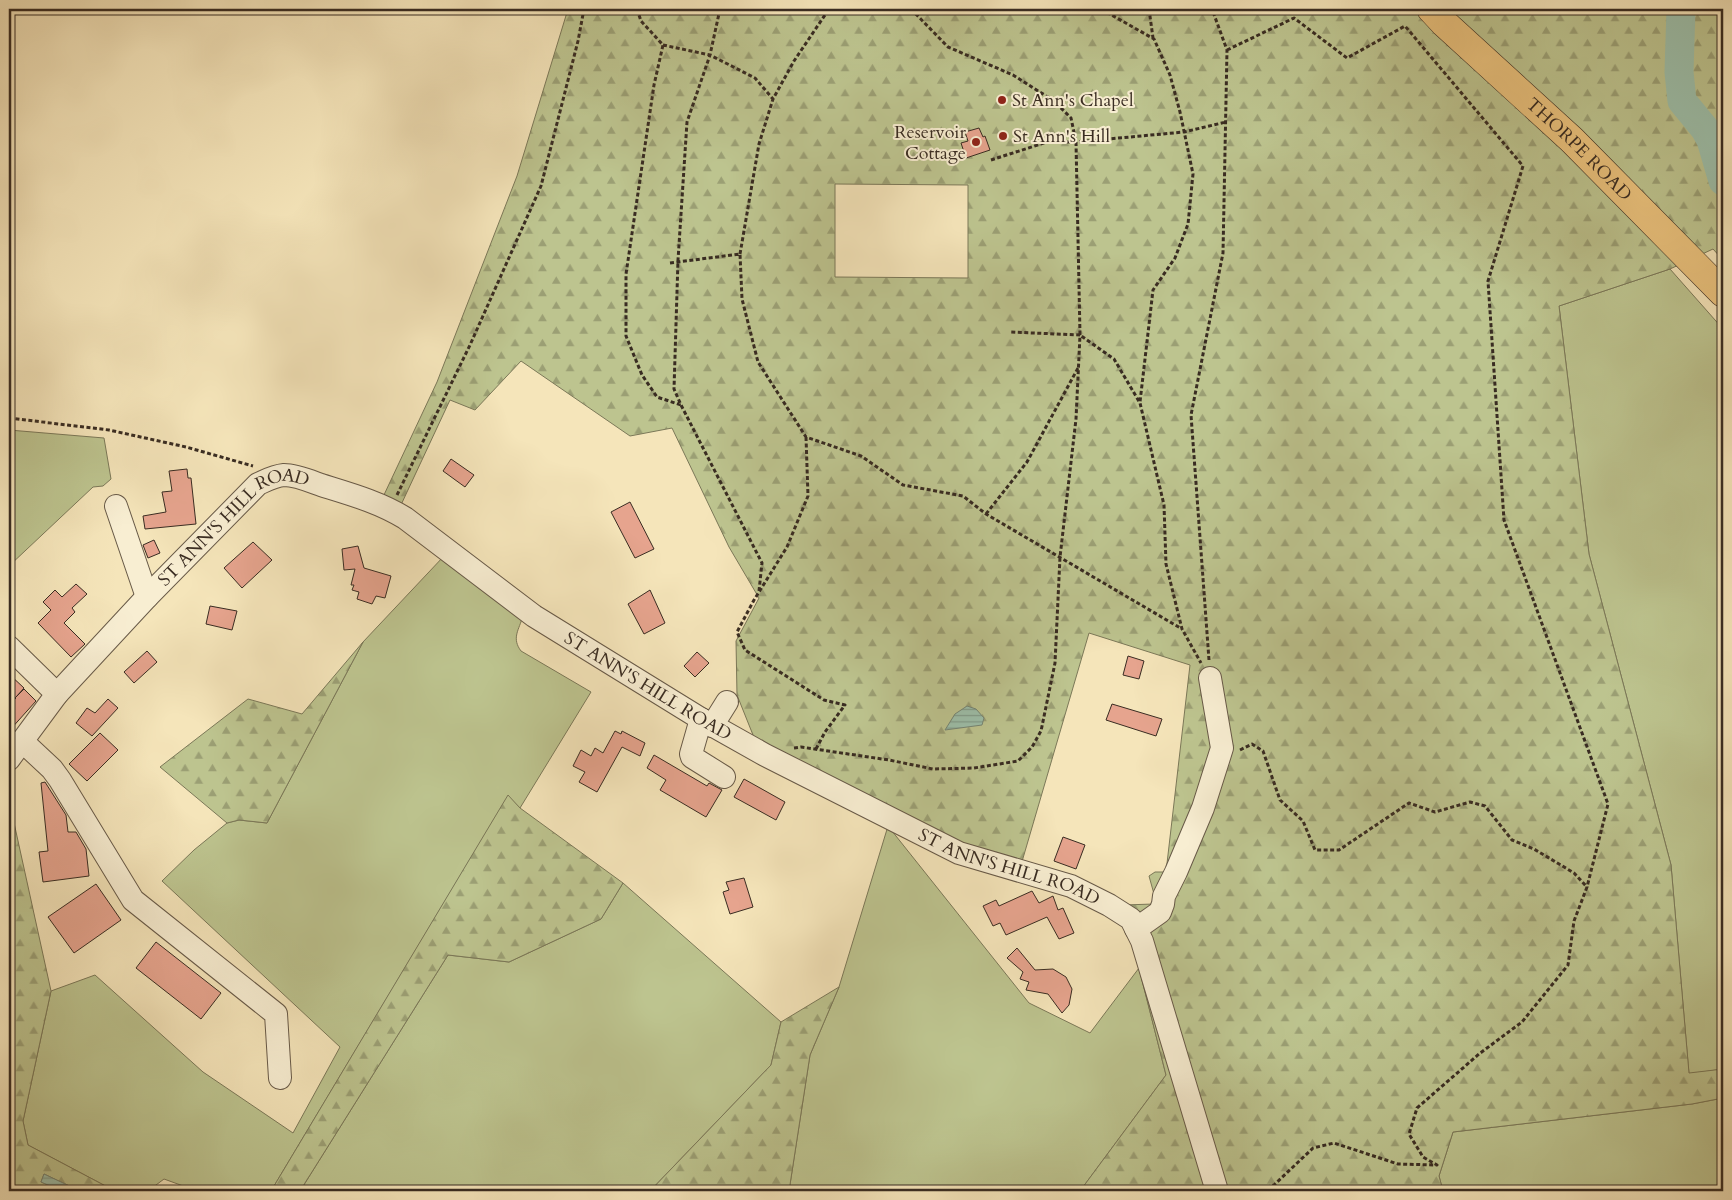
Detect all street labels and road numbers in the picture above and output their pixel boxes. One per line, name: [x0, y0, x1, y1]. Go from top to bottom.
street label: THORPE ROAD: [1521, 92, 1637, 207]
street label: ST ANN'S HILL ROAD: [152, 463, 313, 592]
street label: ST ANN'S HILL ROAD: [559, 626, 736, 747]
street label: ST ANN'S HILL ROAD: [914, 822, 1104, 912]

